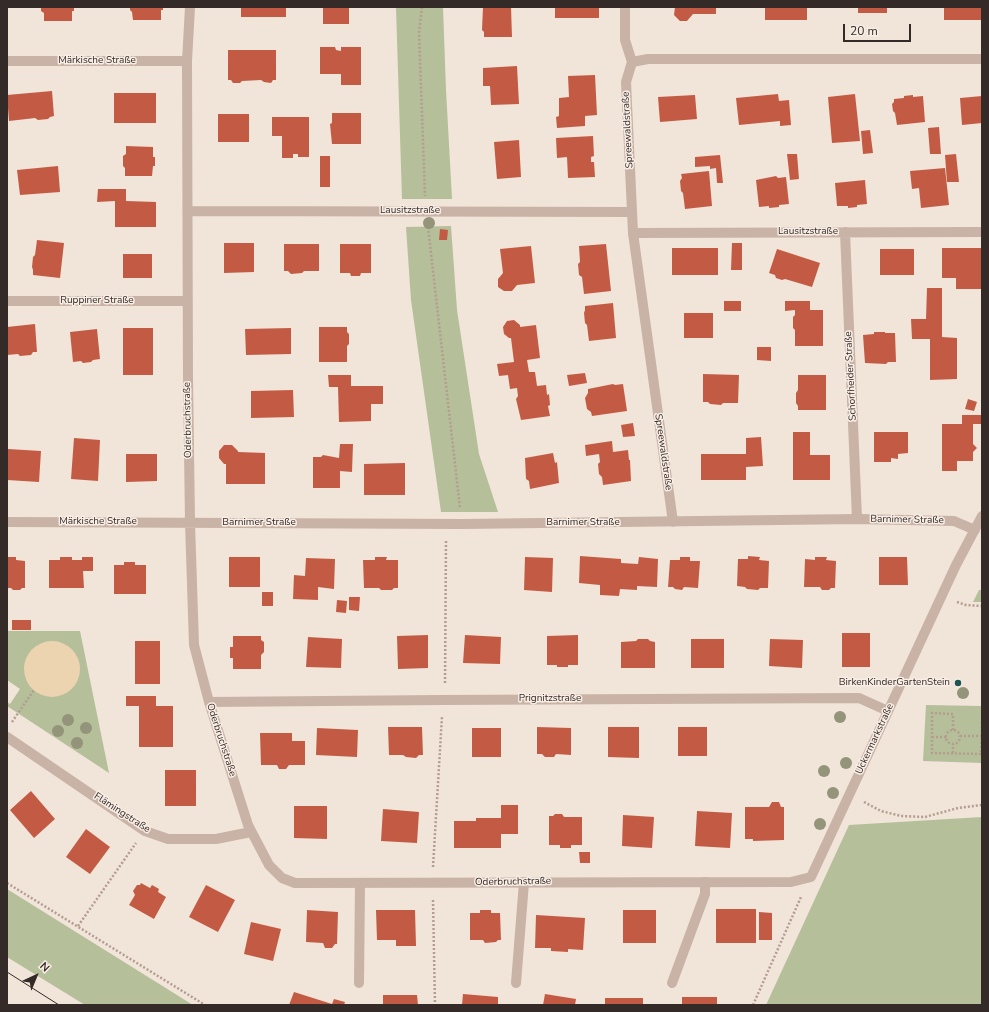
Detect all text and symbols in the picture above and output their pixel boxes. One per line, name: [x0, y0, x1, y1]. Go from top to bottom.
scale bar: [845, 16, 913, 42]
text: 20 m: [850, 23, 878, 39]
street label: Märkische Straße: [58, 55, 136, 67]
street label: Spreewaldstraße: [620, 91, 636, 169]
street label: Lausitzstraße: [380, 205, 440, 217]
street label: Lausitzstraße: [778, 226, 838, 238]
street label: Ruppiner Straße: [60, 295, 134, 307]
street label: Schorfheider Straße: [843, 331, 859, 421]
street label: Oderbruchstraße: [181, 382, 195, 458]
street label: Spreewaldstraße: [652, 413, 674, 491]
street label: Barnimer Straße: [870, 513, 944, 527]
street label: Märkische Straße: [59, 516, 137, 528]
street label: Barnimer Straße: [222, 517, 296, 529]
street label: Barnimer Straße: [546, 517, 620, 529]
place label: BirkenKinderGartenStein: [839, 677, 950, 689]
marker: BirkenKinderGartenStein: [953, 678, 963, 688]
street label: Prignitzstraße: [519, 693, 581, 705]
street label: Oderbruchstraße: [204, 702, 238, 778]
street label: Uckermarkstraße: [853, 702, 897, 776]
street label: Flämingstraße: [92, 790, 152, 836]
street label: Oderbruchstraße: [475, 875, 551, 889]
north arrow: [16, 956, 56, 996]
text: N: [37, 959, 53, 975]

